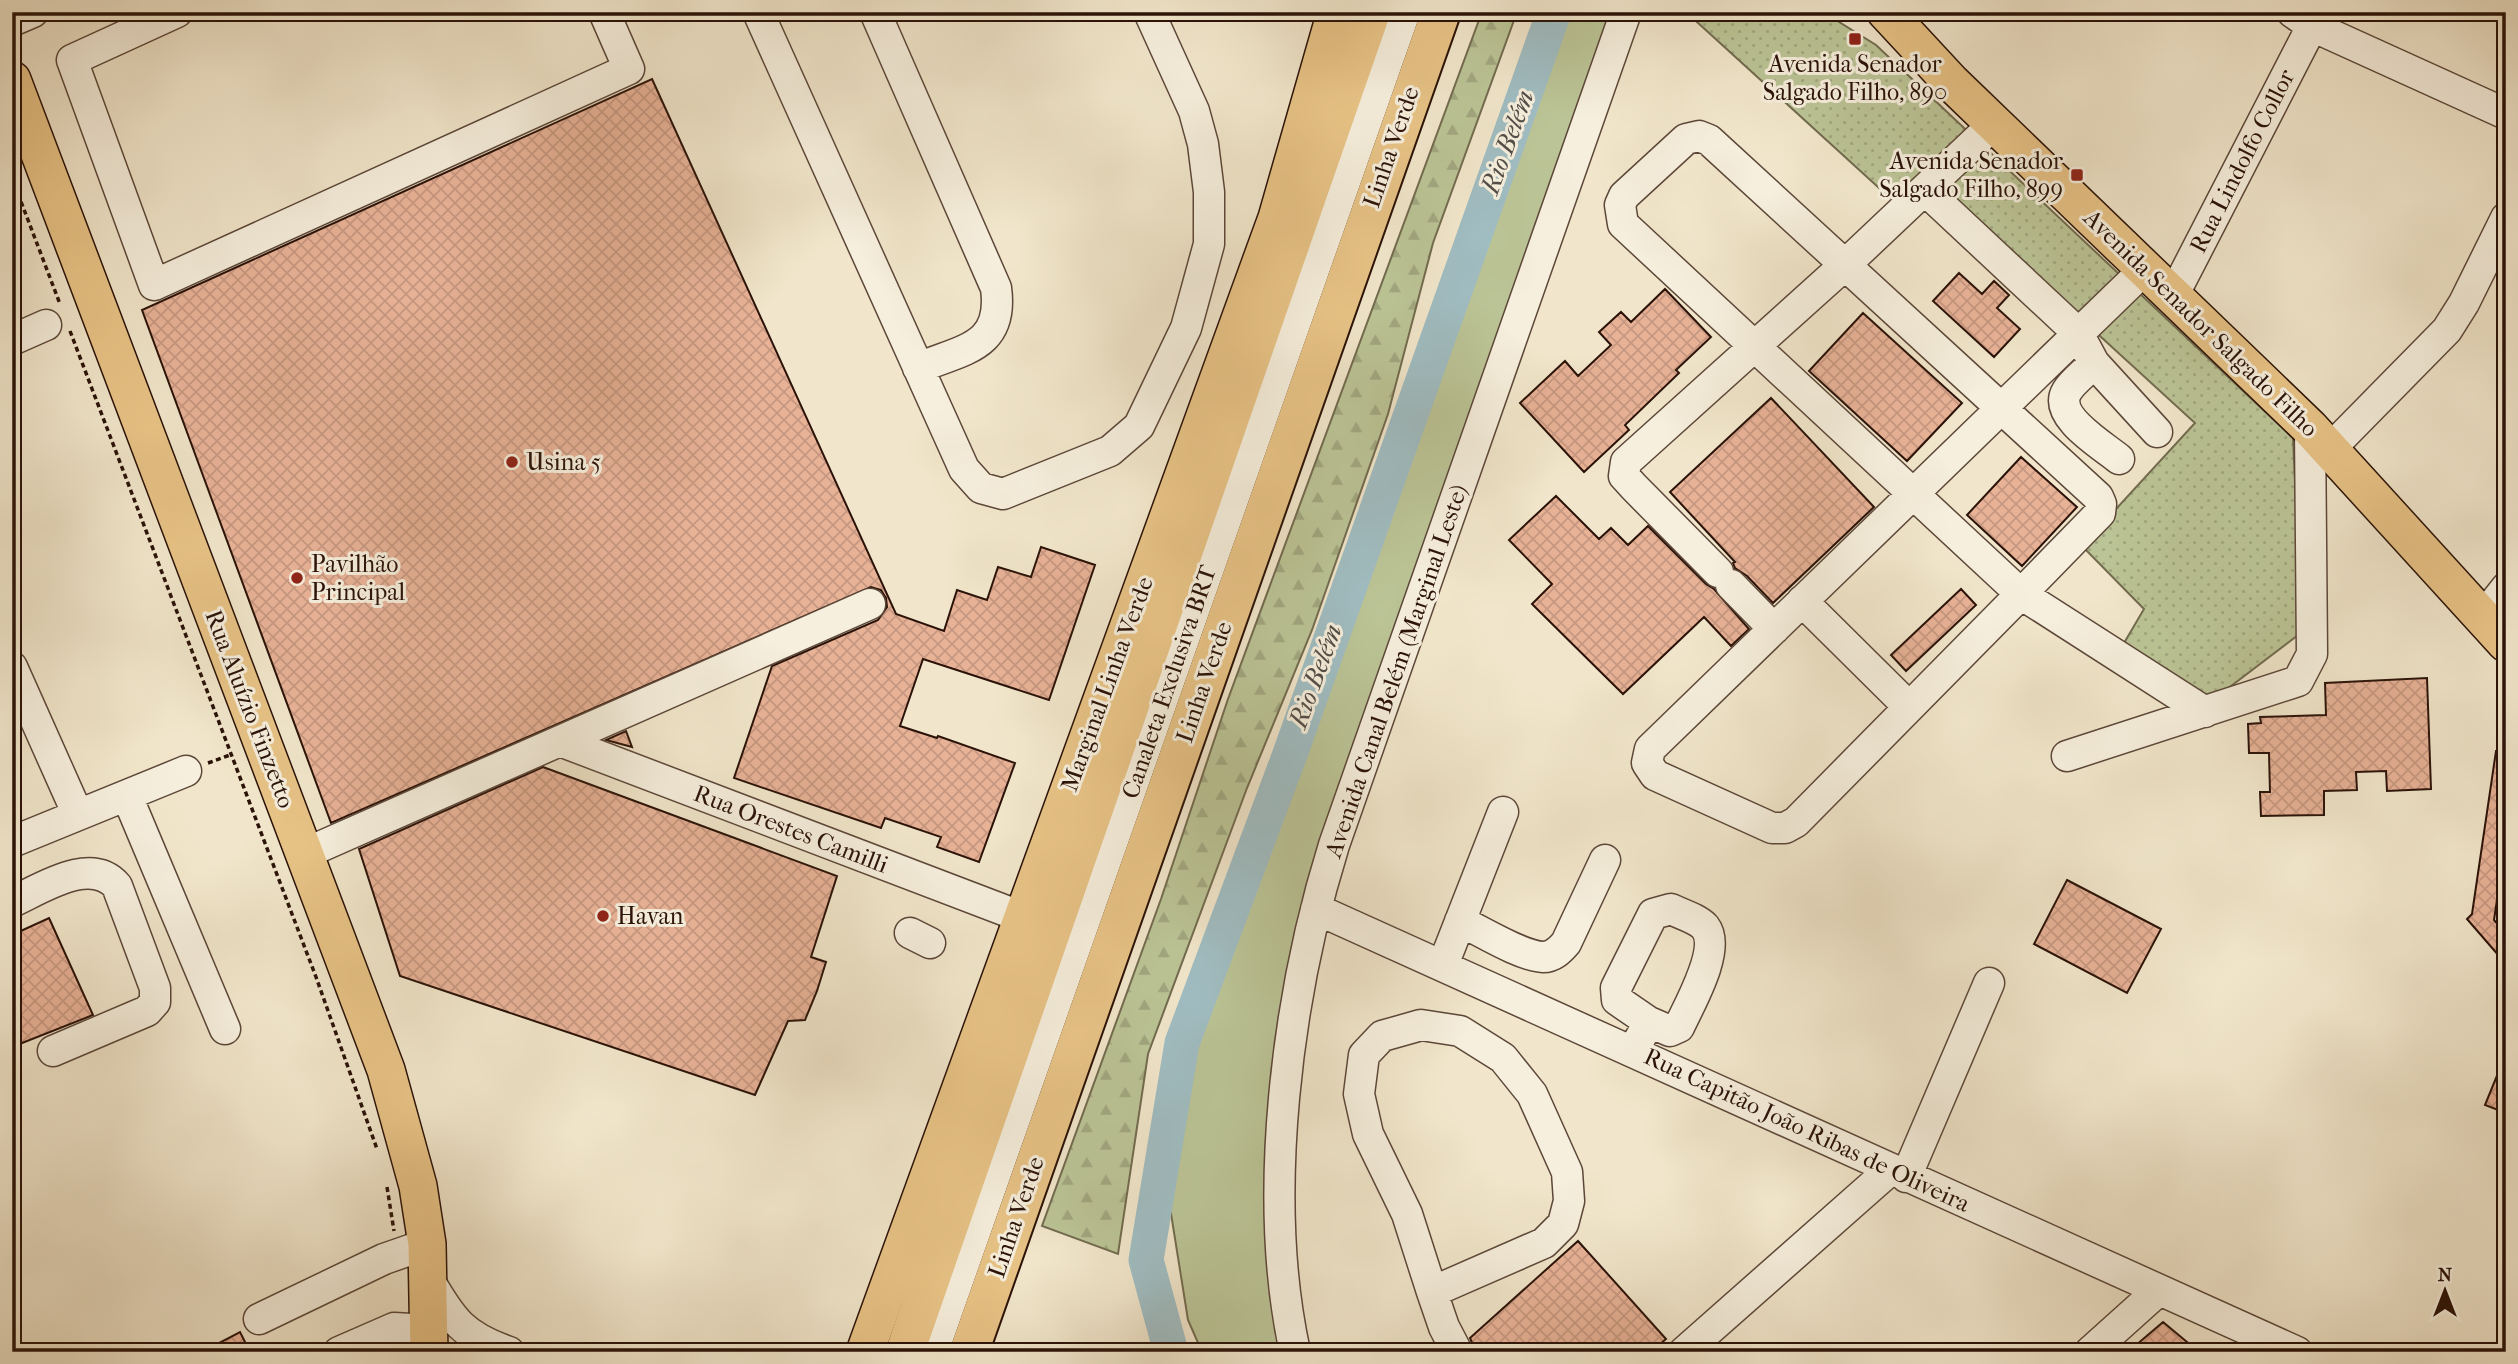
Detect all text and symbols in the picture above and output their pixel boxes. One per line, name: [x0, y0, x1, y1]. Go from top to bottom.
marker: Avenida Senador Salgado Filho, 890: [1847, 31, 1863, 47]
place label: Avenida Senador Salgado Filho, 890: [1763, 50, 1947, 106]
street label: Rua Lindolfo Collor: [2184, 64, 2301, 257]
street label: Linha Verde: [1357, 83, 1425, 211]
water label: Rio Belém: [1474, 86, 1541, 200]
place label: Avenida Senador Salgado Filho, 899: [1879, 147, 2064, 203]
marker: Avenida Senador Salgado Filho, 899: [2069, 167, 2085, 183]
street label: Avenida Senador Salgado Filho: [2077, 203, 2324, 442]
place label: Usina 5: [526, 448, 601, 476]
marker: Usina 5: [504, 454, 520, 470]
street label: Avenida Canal Belém (Marginal Leste): [1318, 481, 1473, 862]
place label: Pavilhão Principal: [311, 550, 405, 606]
street label: Canaleta Exclusiva BRT: [1116, 561, 1222, 802]
marker: Pavilhão Principal: [289, 570, 305, 586]
street label: Marginal Linha Verde: [1055, 573, 1159, 795]
street label: Rua Aluízio Finzetto: [199, 606, 301, 812]
street label: Linha Verde: [1170, 618, 1238, 746]
water label: Rio Belém: [1282, 620, 1349, 734]
street label: Rua Orestes Camilli: [690, 779, 892, 879]
place label: Havan: [617, 902, 684, 930]
marker: Havan: [595, 908, 611, 924]
street label: Rua Capitão João Ribas de Oliveira: [1640, 1042, 1975, 1218]
street label: Linha Verde: [982, 1153, 1050, 1281]
north arrow: [2410, 1256, 2480, 1326]
text: N: [2438, 1264, 2453, 1286]

